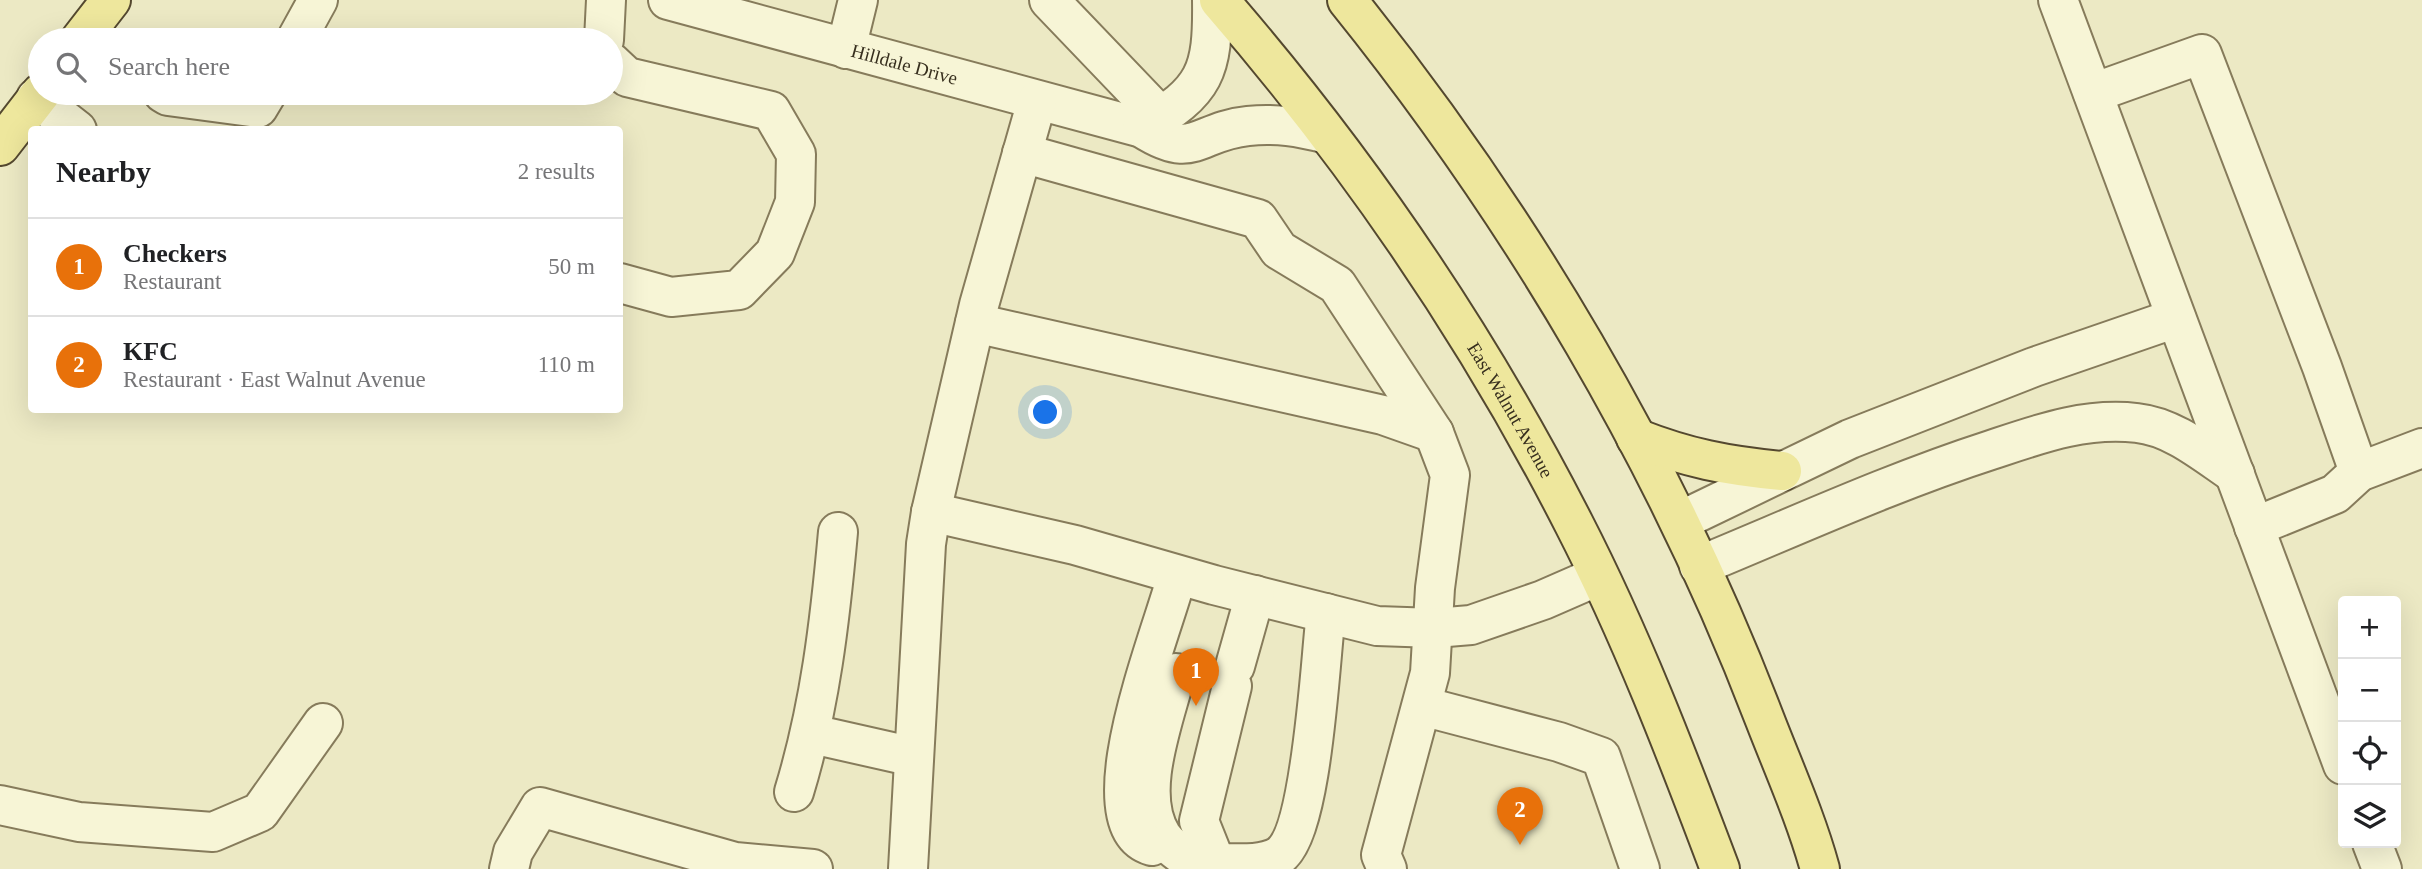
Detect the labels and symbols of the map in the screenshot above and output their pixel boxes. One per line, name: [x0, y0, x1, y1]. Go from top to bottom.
street label: Hilldale Drive: [849, 39, 960, 88]
street label: East Walnut Avenue: [1463, 338, 1558, 481]
your location: [1028, 395, 1062, 429]
pin: 1: [1173, 648, 1219, 706]
pin: 2: [1497, 787, 1543, 845]

